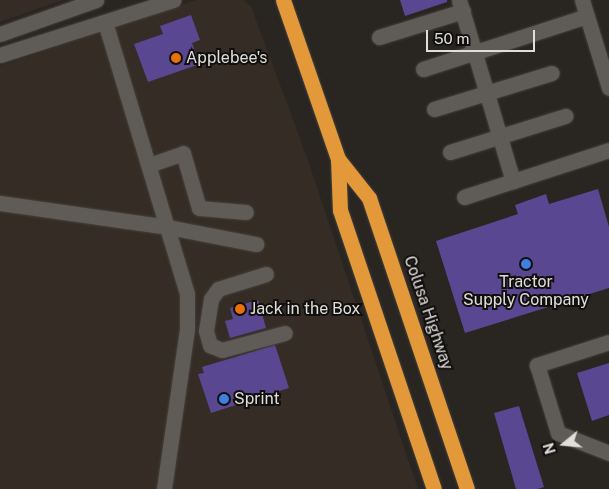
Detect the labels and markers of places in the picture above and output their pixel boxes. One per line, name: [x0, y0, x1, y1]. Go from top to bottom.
place label: Applebee's: [186, 48, 267, 68]
marker: Applebee's: [170, 52, 182, 64]
marker: Tractor Supply Company: [520, 258, 532, 270]
place label: Tractor Supply Company: [463, 272, 589, 310]
place label: Jack in the Box: [250, 299, 360, 319]
marker: Jack in the Box: [234, 303, 246, 315]
place label: Sprint: [234, 389, 280, 409]
marker: Sprint: [218, 393, 230, 405]

